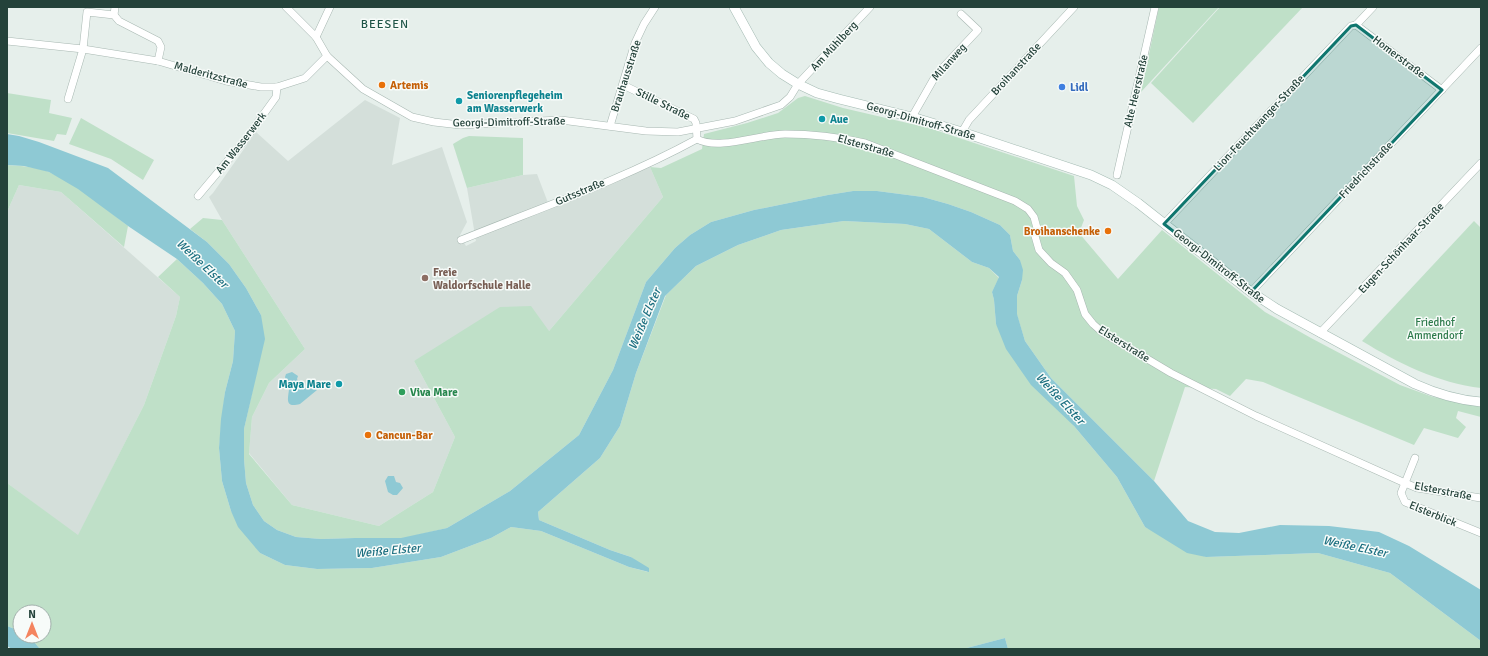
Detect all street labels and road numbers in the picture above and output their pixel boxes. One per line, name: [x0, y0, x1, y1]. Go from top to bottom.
street label: Am Mühlberg: [808, 18, 860, 74]
street label: Homerstraße: [1370, 33, 1428, 81]
street label: Brauhausstraße: [608, 38, 644, 114]
street label: Broihanstraße: [988, 40, 1044, 98]
street label: Milanweg: [929, 41, 969, 83]
street label: Alte Heerstraße: [1121, 53, 1151, 129]
street label: Malderitzstraße: [173, 59, 249, 91]
street label: Lion-Feuchtwanger-Straße: [1211, 72, 1307, 174]
street label: Stille Straße: [634, 85, 692, 123]
street label: Georgi-Dimitroff-Straße: [865, 99, 977, 143]
street label: Am Wasserwerk: [213, 109, 269, 176]
street label: Georgi-Dimitroff-Straße: [452, 115, 566, 129]
street label: Elsterstraße: [836, 132, 896, 160]
street label: Friedrichstraße: [1336, 139, 1396, 201]
street label: Gutsstraße: [553, 176, 607, 208]
street label: Eugen-Schönhaar-Straße: [1356, 200, 1446, 296]
street label: Georgi-Dimitroff-Straße: [1171, 226, 1267, 306]
street label: Elsterstraße: [1096, 323, 1152, 365]
street label: Elsterstraße: [1413, 479, 1473, 503]
street label: Elsterblick: [1407, 499, 1459, 530]

